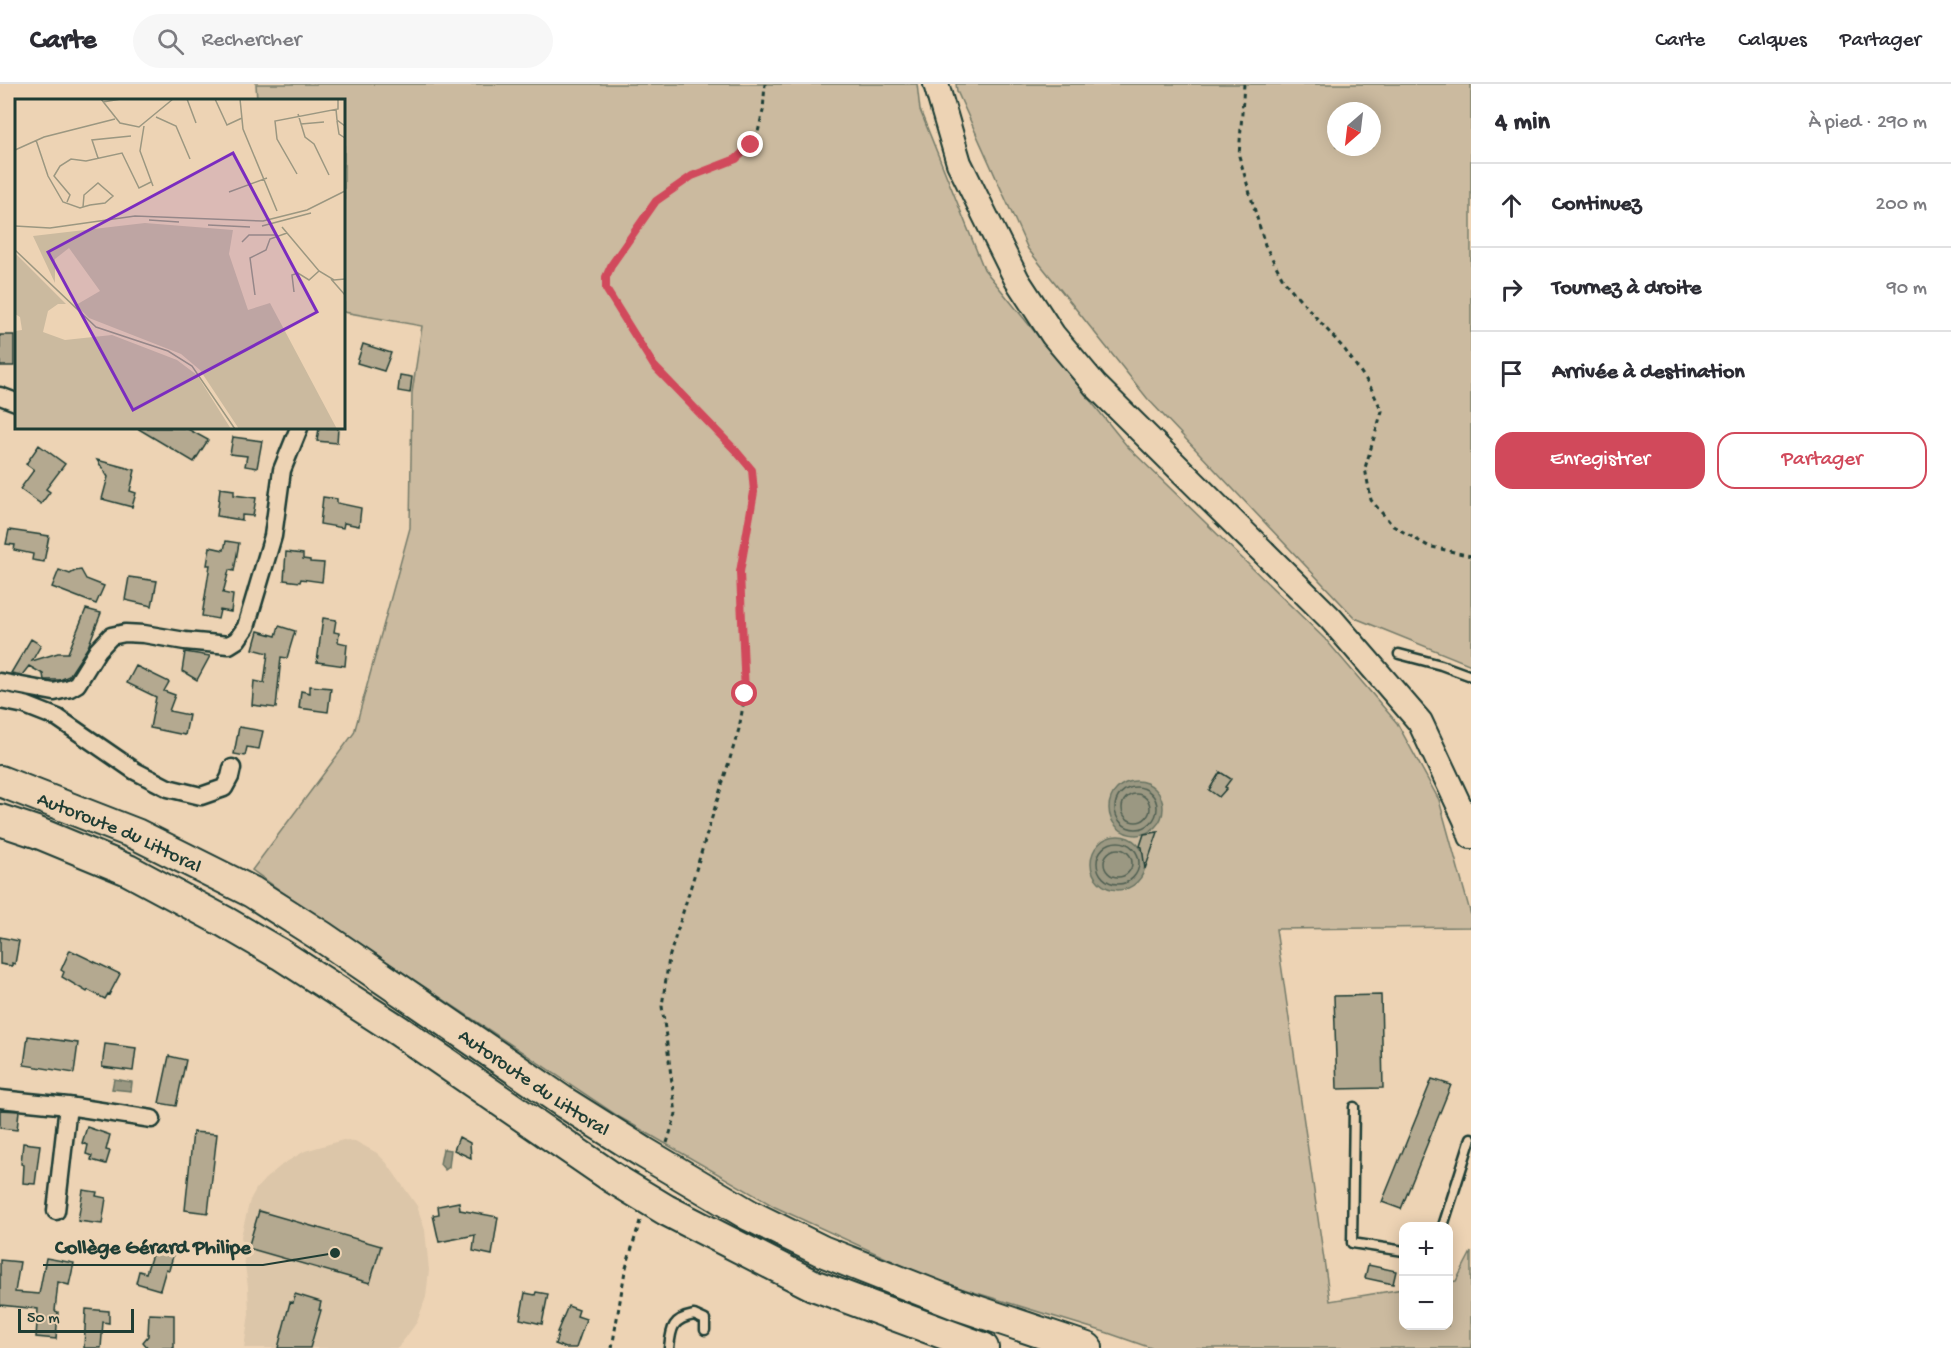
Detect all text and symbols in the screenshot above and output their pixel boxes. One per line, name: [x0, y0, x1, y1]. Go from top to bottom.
search box: [133, 14, 553, 68]
text: Carte: [30, 25, 97, 58]
icon: search: [154, 25, 187, 58]
text: Rechercher: [202, 28, 301, 54]
text: Carte: [1655, 29, 1705, 54]
text: Calques: [1738, 29, 1807, 54]
text: Partager: [1840, 29, 1921, 54]
inset map: [15, 99, 345, 429]
north arrow: [1327, 102, 1381, 156]
text: 4 min: [1495, 108, 1550, 139]
text: À pied · 290 m: [1808, 112, 1927, 135]
route end: [737, 131, 763, 157]
icon: ahead: [1495, 189, 1528, 222]
text: Continuez: [1552, 192, 1641, 218]
text: 200 m: [1876, 194, 1927, 217]
icon: right: [1495, 273, 1528, 306]
text: Tournez à droite: [1552, 276, 1701, 302]
text: 90 m: [1887, 278, 1927, 301]
icon: arrive: [1495, 357, 1528, 390]
text: Arrivée à destination: [1552, 360, 1745, 386]
button: Enregistrer: [1495, 432, 1705, 489]
button: Partager: [1717, 432, 1927, 489]
route start: [731, 680, 757, 706]
street label: Autoroute du Littoral: [33, 789, 204, 880]
street label: Autoroute du Littoral: [453, 1025, 613, 1143]
map controls: [1399, 1222, 1453, 1330]
button: +: [1399, 1222, 1453, 1276]
callout: Collège Gérard Philipe: [43, 1226, 263, 1265]
text: Collège Gérard Philipe: [54, 1237, 252, 1262]
button: −: [1399, 1276, 1453, 1330]
scale bar: [18, 1306, 134, 1334]
text: 50 m: [27, 1310, 60, 1329]

